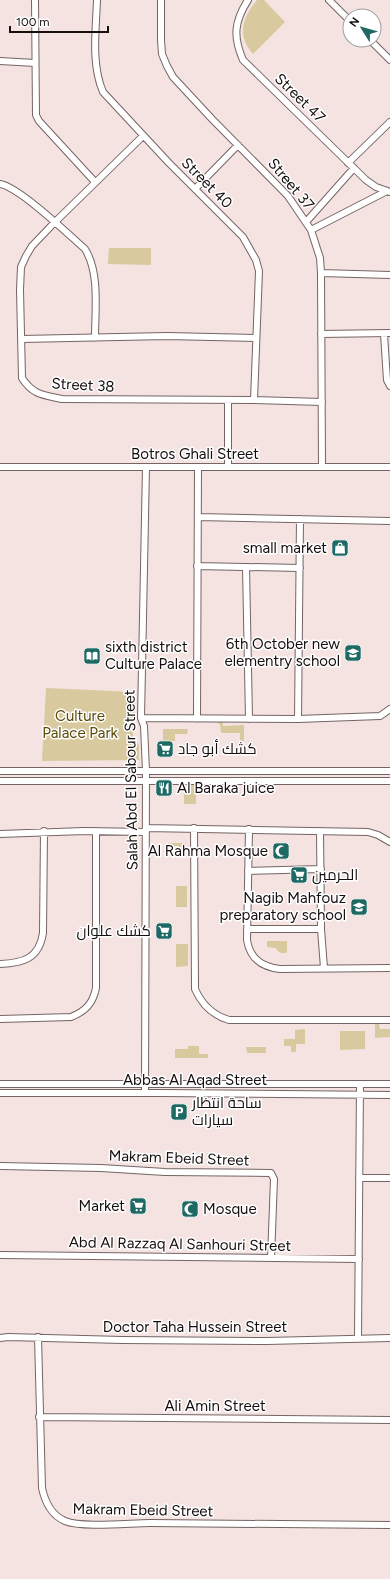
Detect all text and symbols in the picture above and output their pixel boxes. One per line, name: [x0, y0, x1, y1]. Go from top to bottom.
scale bar: [10, 8, 108, 34]
north arrow: [342, 8, 382, 48]
text: 100 m: [16, 15, 50, 29]
text: N: [347, 15, 362, 30]
street label: Street 47: [271, 70, 329, 126]
street label: Street 40: [178, 154, 236, 212]
street label: Street 37: [264, 154, 318, 214]
street label: Street 38: [51, 374, 115, 396]
street label: Botros Ghali Street: [131, 445, 259, 463]
shop icon: small market: [330, 538, 350, 558]
place label: small market: [243, 539, 327, 557]
place label: 6th October new elementry school: [224, 635, 340, 670]
place label: sixth district Culture Palace: [105, 638, 202, 673]
school or university icon: 6th October new elementry school: [343, 643, 363, 663]
library icon: sixth district Culture Palace: [82, 646, 102, 666]
street label: Salah Abd El Sabour Street: [120, 689, 142, 871]
park label: Culture Palace Park: [42, 707, 119, 742]
supermarket icon: كشك أبو جاد: [155, 739, 175, 759]
place label: كشك أبو جاد: [178, 739, 257, 758]
restaurant icon: Al Baraka juice: [154, 778, 174, 798]
place label: Al Baraka juice: [177, 779, 274, 797]
mosque icon: Al Rahma Mosque: [271, 841, 291, 861]
place label: Al Rahma Mosque: [148, 842, 268, 860]
supermarket icon: الحرمين: [289, 865, 309, 885]
place label: الحرمين: [312, 866, 358, 885]
place label: Nagib Mahfouz preparatory school: [219, 889, 346, 924]
school or university icon: Nagib Mahfouz preparatory school: [349, 897, 369, 917]
supermarket icon: كشك علوان: [154, 921, 174, 941]
place label: كشك علوان: [77, 922, 151, 941]
street label: Abbas Al Aqad Street: [123, 1071, 267, 1089]
place label: ساحة انتظار سيارات: [191, 1094, 262, 1129]
parking icon: ساحة انتظار سيارات: [169, 1102, 189, 1122]
street label: Makram Ebeid Street: [108, 1147, 250, 1169]
supermarket icon: Market: [128, 1196, 148, 1216]
place label: Market: [79, 1197, 125, 1215]
mosque icon: Mosque: [180, 1199, 200, 1219]
place label: Mosque: [203, 1200, 257, 1218]
street label: Abd Al Razzaq Al Sanhouri Street: [69, 1233, 292, 1255]
street label: Doctor Taha Hussein Street: [103, 1318, 287, 1336]
street label: Ali Amin Street: [164, 1397, 266, 1415]
street label: Makram Ebeid Street: [73, 1500, 214, 1520]

